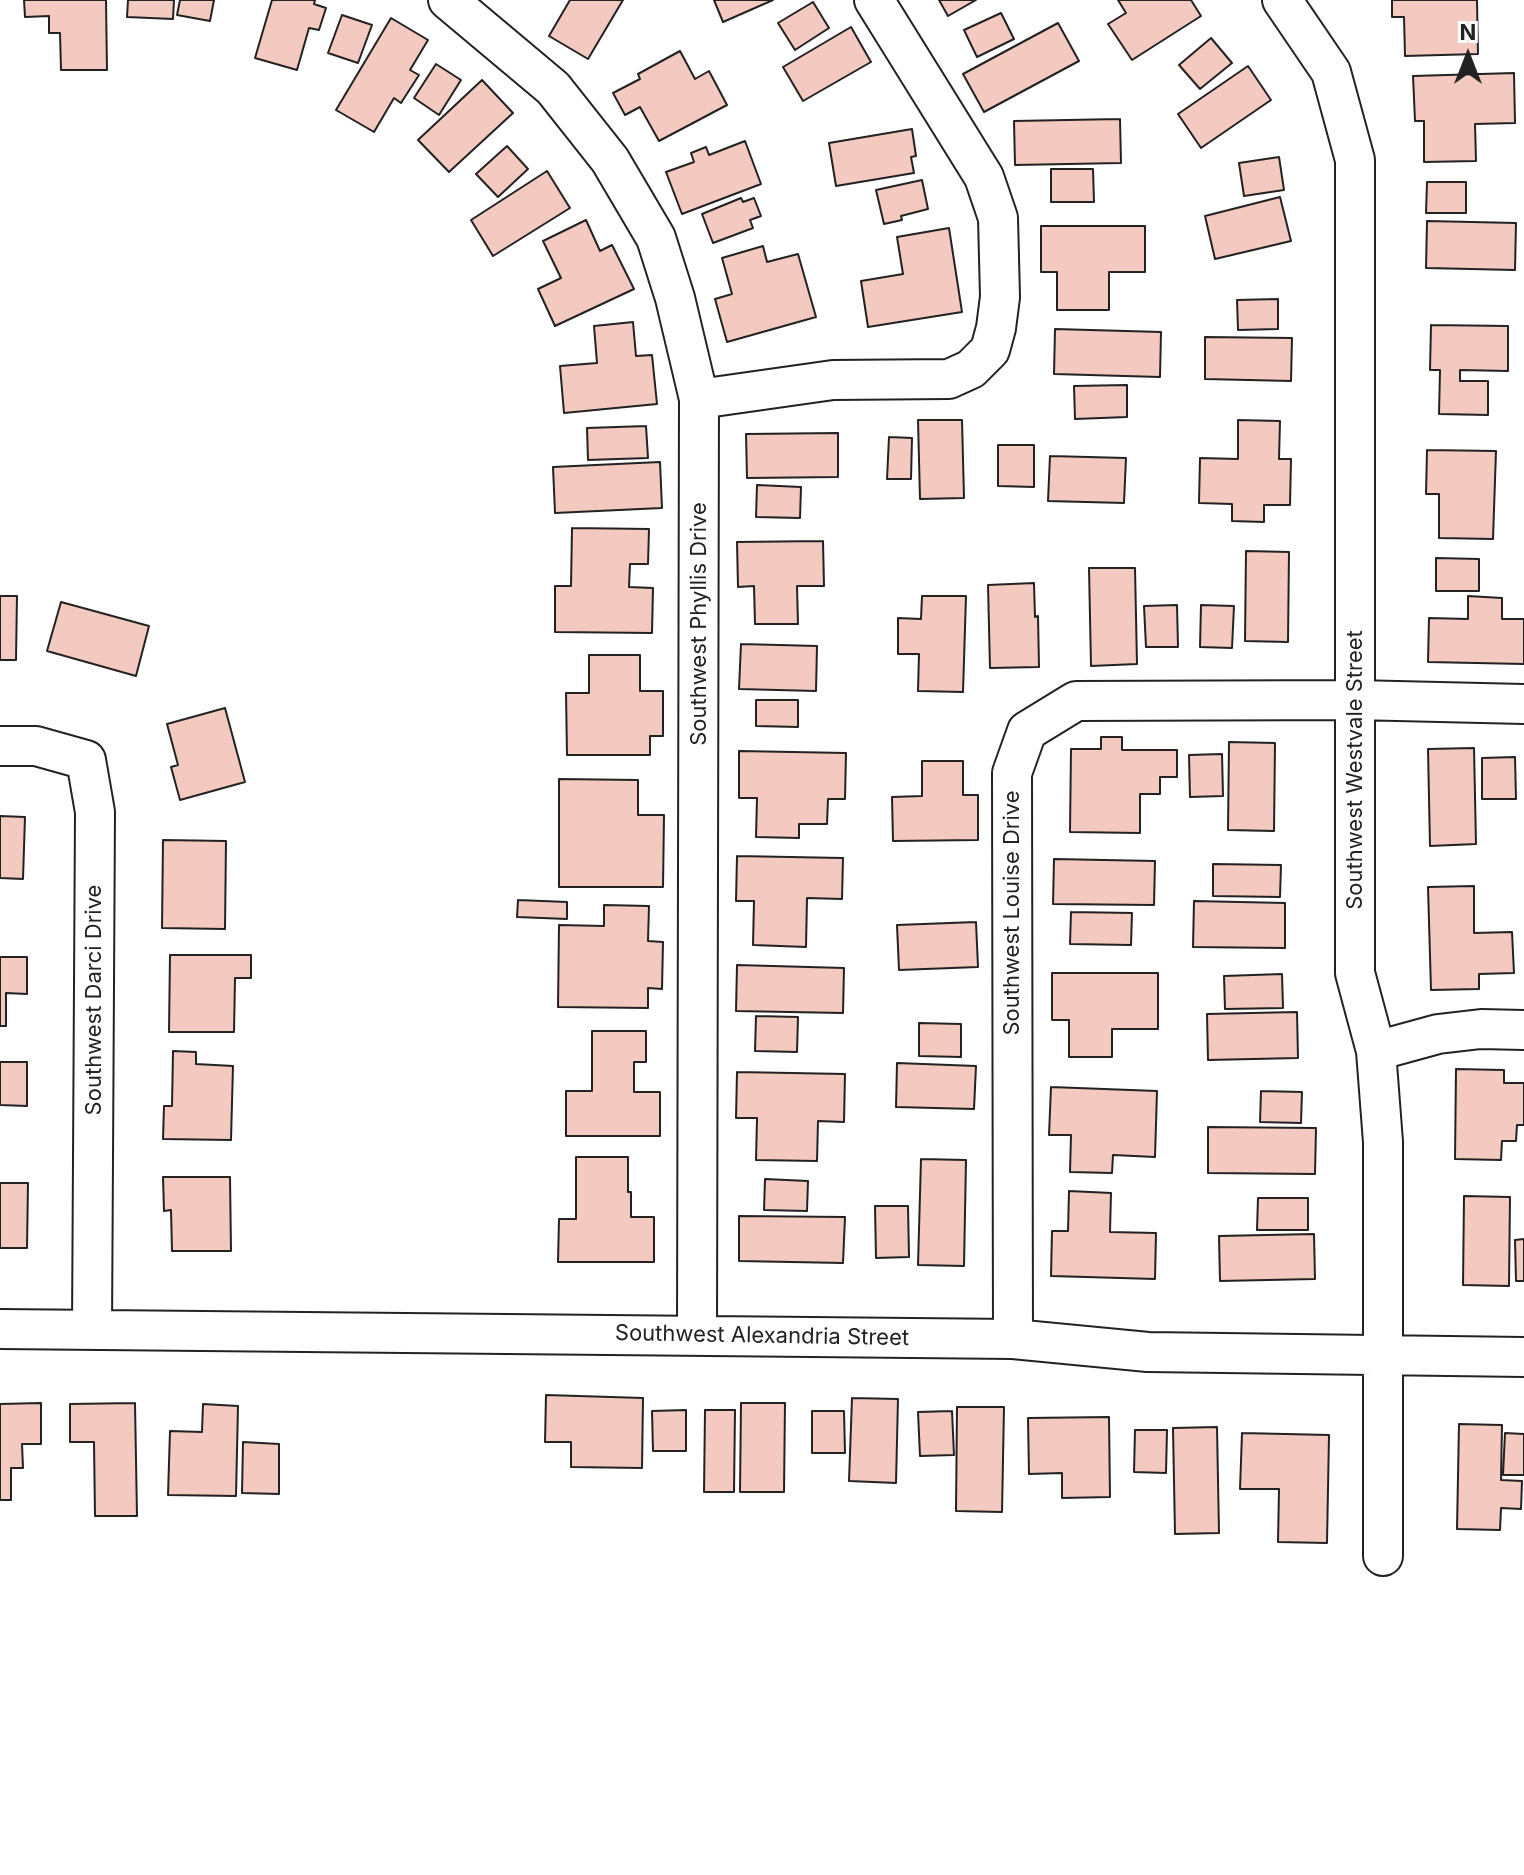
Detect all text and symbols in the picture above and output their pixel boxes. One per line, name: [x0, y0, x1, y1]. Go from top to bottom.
north arrow: [1428, 16, 1508, 96]
text: N: [1460, 19, 1476, 45]
street label: Southwest Phyllis Drive: [686, 502, 712, 746]
street label: Southwest Westvale Street: [1342, 630, 1368, 910]
street label: Southwest Louise Drive: [999, 790, 1025, 1036]
street label: Southwest Darci Drive: [81, 885, 107, 1115]
street label: Southwest Alexandria Street: [615, 1320, 909, 1352]

